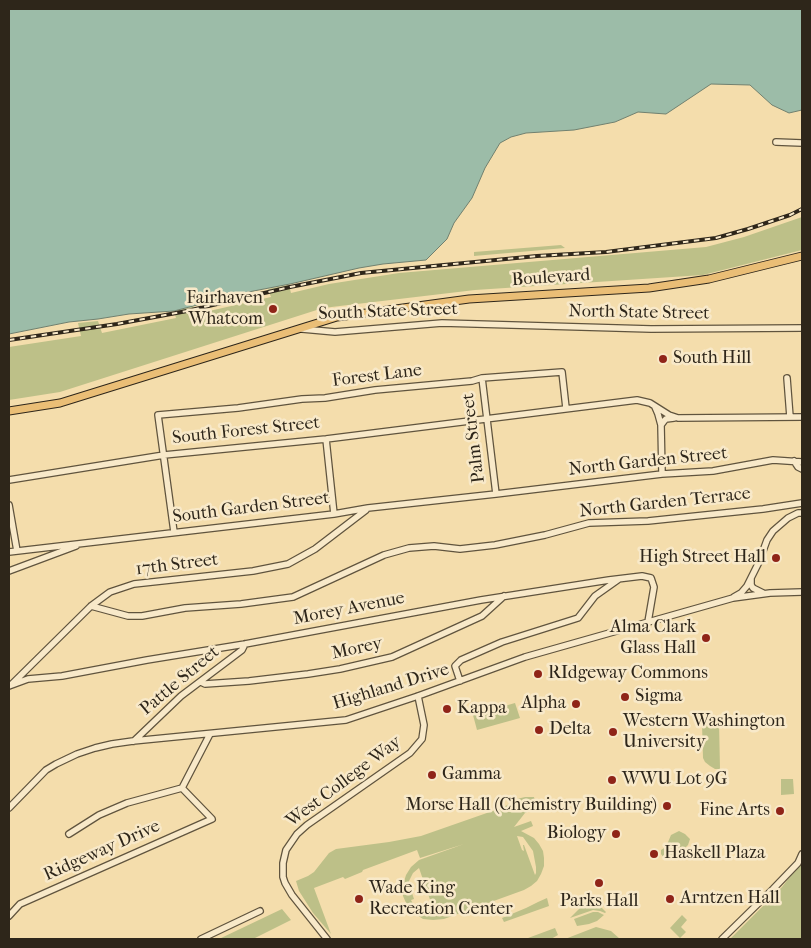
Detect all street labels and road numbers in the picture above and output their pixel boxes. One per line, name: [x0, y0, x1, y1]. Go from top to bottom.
street label: Boulevard: [511, 264, 591, 292]
street label: South State Street: [318, 299, 458, 325]
street label: North State Street: [568, 301, 710, 325]
street label: Forest Lane: [331, 360, 423, 392]
street label: Palm Street: [458, 392, 490, 484]
street label: South Forest Street: [171, 413, 321, 449]
street label: North Garden Street: [568, 443, 728, 481]
street label: North Garden Terrace: [578, 483, 752, 523]
street label: South Garden Street: [171, 488, 331, 528]
street label: 17th Street: [134, 549, 220, 581]
street label: Morey Avenue: [291, 588, 407, 630]
street label: Morey: [330, 633, 384, 665]
street label: Pattle Street: [136, 642, 224, 720]
street label: Highland Drive: [330, 659, 452, 715]
street label: West College Way: [282, 732, 406, 832]
street label: Ridgeway Drive: [40, 816, 164, 886]

